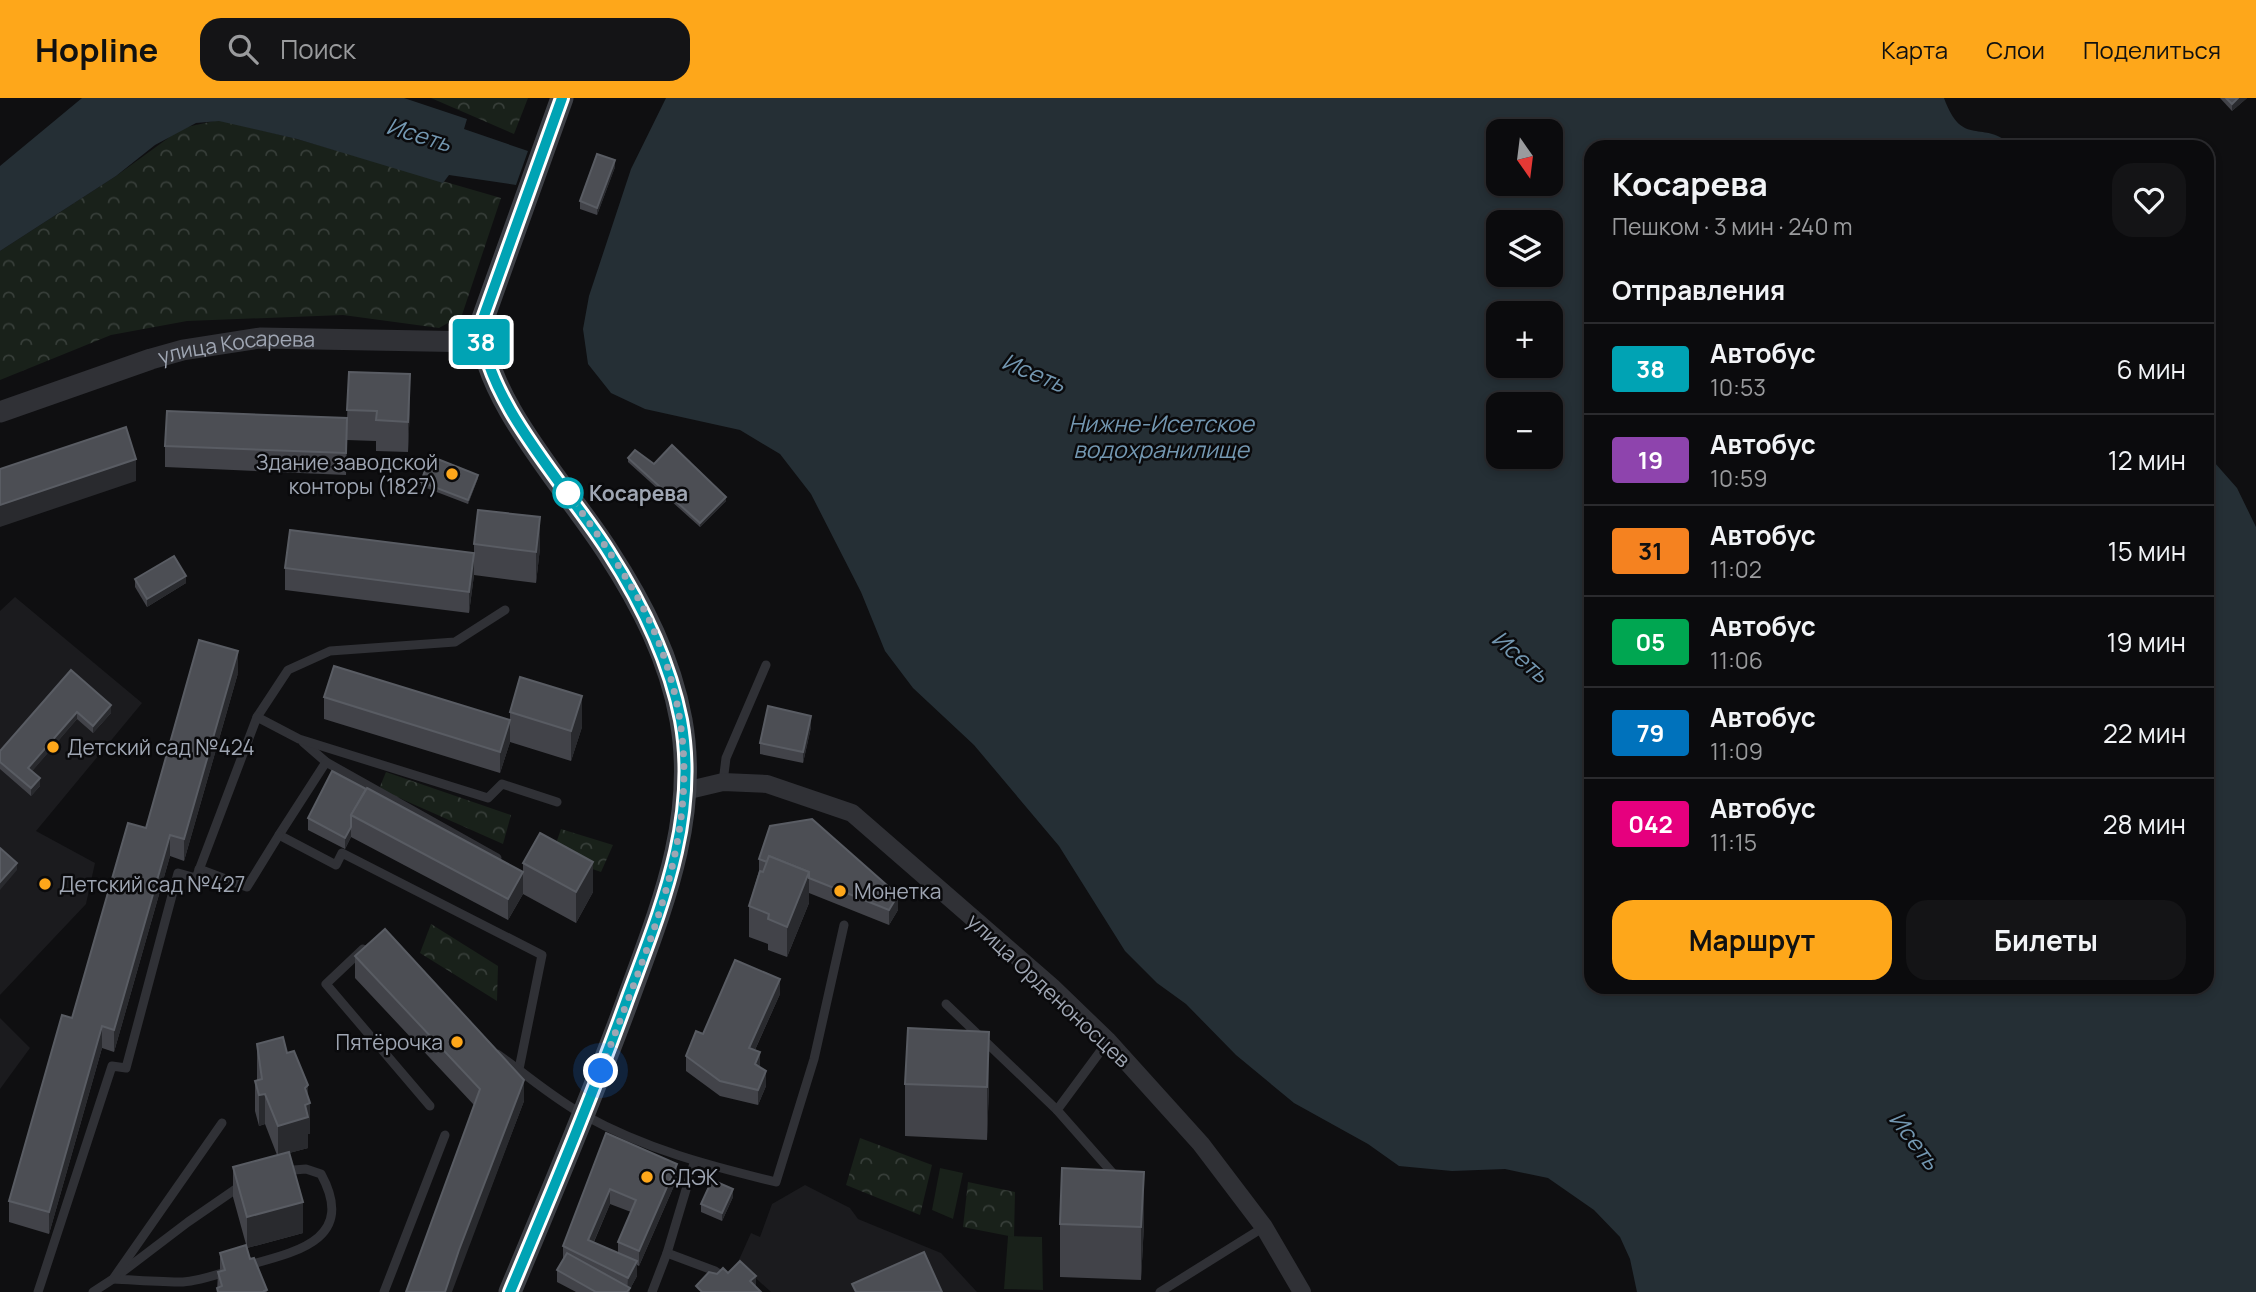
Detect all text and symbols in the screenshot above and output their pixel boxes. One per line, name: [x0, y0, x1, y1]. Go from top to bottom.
search box: [200, 18, 690, 81]
text: Hopline: [35, 27, 158, 72]
icon: search: [224, 30, 262, 68]
text: Поиск: [280, 31, 356, 67]
text: Карта: [1881, 33, 1948, 66]
text: Слои: [1986, 33, 2045, 66]
text: Поделиться: [2083, 33, 2221, 66]
water label: Исеть: [383, 109, 456, 159]
north arrow: [1486, 119, 1563, 196]
map controls: [1486, 119, 1563, 469]
text: Косарева: [1612, 161, 1768, 206]
button: heart: [2112, 163, 2186, 237]
button: layers: [1486, 210, 1563, 287]
text: Пешком · 3 мин · 240 m: [1612, 210, 1853, 242]
text: Отправления: [1612, 272, 1785, 308]
button: +: [1486, 301, 1563, 378]
line badge: 38: [449, 319, 512, 365]
street label: улица Косарева: [155, 324, 315, 370]
text: 38: [467, 325, 495, 358]
text: Автобус: [1710, 335, 1816, 371]
water label: Исеть: [998, 344, 1071, 400]
text: 6 мин: [2117, 351, 2186, 387]
text: 38: [1636, 352, 1665, 385]
text: 10:53: [1710, 371, 1766, 403]
button: −: [1486, 392, 1563, 469]
water label: Нижне-Исетское водохранилище: [1068, 407, 1255, 465]
text: Автобус: [1710, 426, 1816, 462]
text: 12 мин: [2108, 442, 2186, 478]
text: 19: [1638, 443, 1663, 476]
place label: Здание заводской конторы (1827): [256, 448, 438, 500]
text: 10:59: [1710, 462, 1767, 494]
marker: Здание заводской конторы (1827): [444, 466, 460, 482]
marker: Косарева: [553, 478, 583, 508]
place label: Косарева: [589, 479, 688, 507]
text: Автобус: [1710, 517, 1816, 553]
text: 15 мин: [2108, 533, 2186, 569]
text: 31: [1638, 534, 1663, 567]
text: 11:02: [1710, 553, 1762, 585]
text: Автобус: [1710, 608, 1816, 644]
water label: Исеть: [1486, 622, 1557, 690]
text: 19 мин: [2106, 624, 2186, 660]
text: 05: [1636, 625, 1665, 658]
text: 11:06: [1710, 644, 1763, 676]
text: Автобус: [1710, 699, 1816, 735]
text: 22 мин: [2103, 715, 2186, 751]
text: 79: [1637, 716, 1664, 749]
place label: Детский сад №424: [67, 733, 255, 761]
text: 11:09: [1710, 735, 1763, 767]
marker: Детский сад №424: [45, 739, 61, 755]
text: Автобус: [1710, 790, 1816, 826]
text: 28 мин: [2103, 806, 2186, 842]
text: 042: [1628, 807, 1673, 840]
text: 11:15: [1710, 826, 1757, 858]
place label: Детский сад №427: [59, 870, 245, 898]
marker: Детский сад №427: [37, 876, 53, 892]
place label: Монетка: [854, 877, 941, 905]
marker: Монетка: [832, 883, 848, 899]
button: Маршрут: [1612, 900, 1892, 980]
button: Билеты: [1906, 900, 2186, 980]
street label: улица Орденоносцев: [961, 907, 1137, 1073]
place label: Пятёрочка: [336, 1028, 443, 1056]
marker: Пятёрочка: [449, 1034, 465, 1050]
your location: [583, 1053, 618, 1088]
water label: Исеть: [1882, 1104, 1948, 1176]
place label: СДЭК: [661, 1163, 719, 1191]
marker: СДЭК: [639, 1169, 655, 1185]

